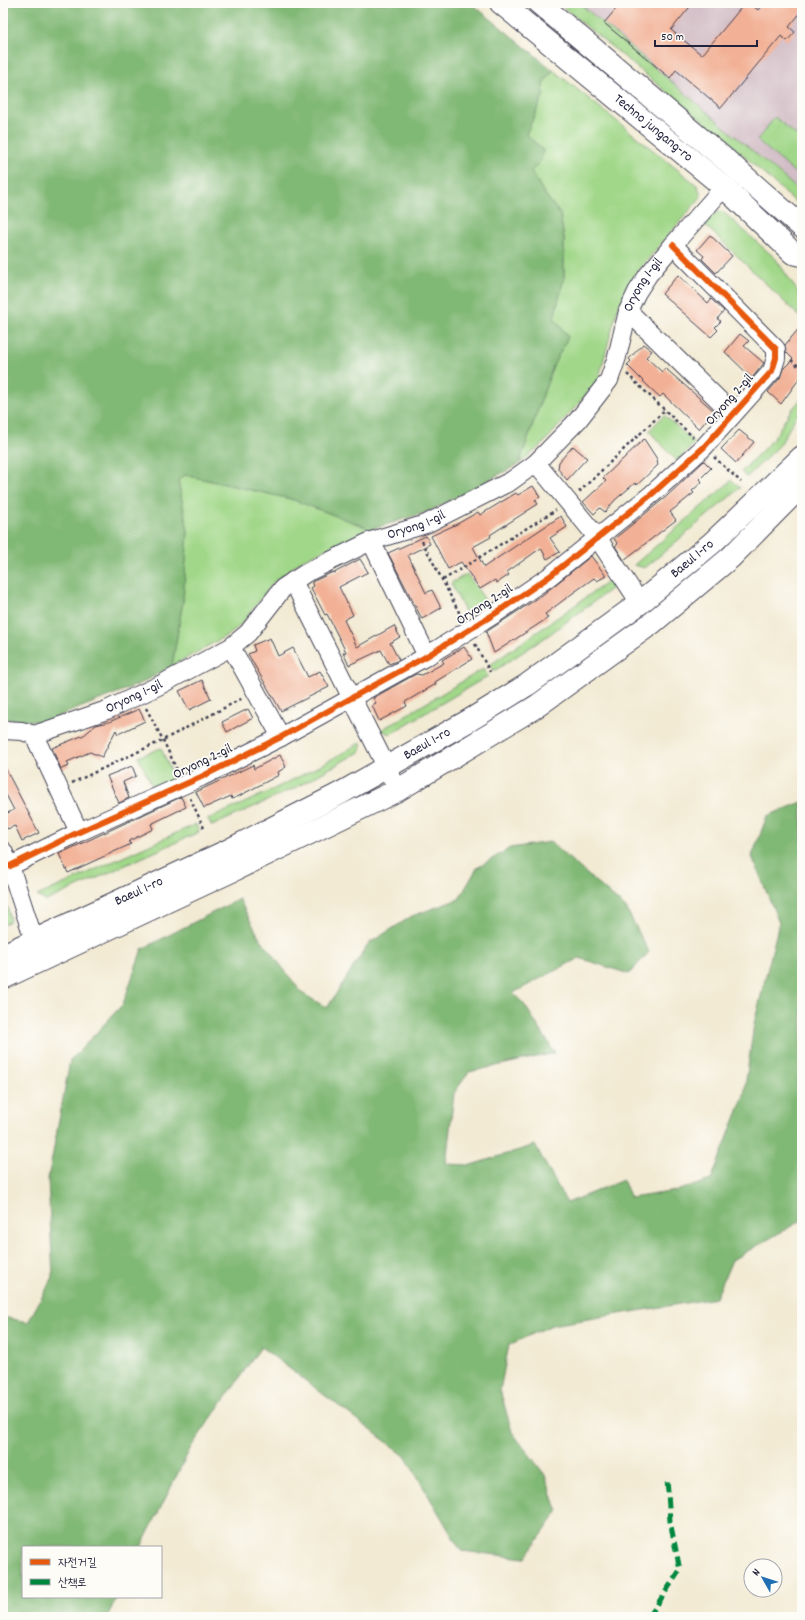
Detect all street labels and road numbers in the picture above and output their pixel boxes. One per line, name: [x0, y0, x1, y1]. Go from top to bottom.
street label: Techno jungang-ro: [609, 90, 697, 167]
street label: Oryong 1-gil: [619, 253, 668, 316]
street label: Oryong 2-gil: [701, 369, 759, 430]
street label: Oryong 1-gil: [385, 505, 450, 545]
street label: Baeul 1-ro: [666, 535, 719, 583]
street label: Oryong 2-gil: [453, 579, 518, 631]
street label: Oryong 1-gil: [102, 675, 167, 719]
street label: Baeul 1-ro: [400, 723, 455, 766]
street label: Oryong 2-gil: [170, 739, 237, 785]
street label: Baeul 1-ro: [112, 872, 167, 912]

